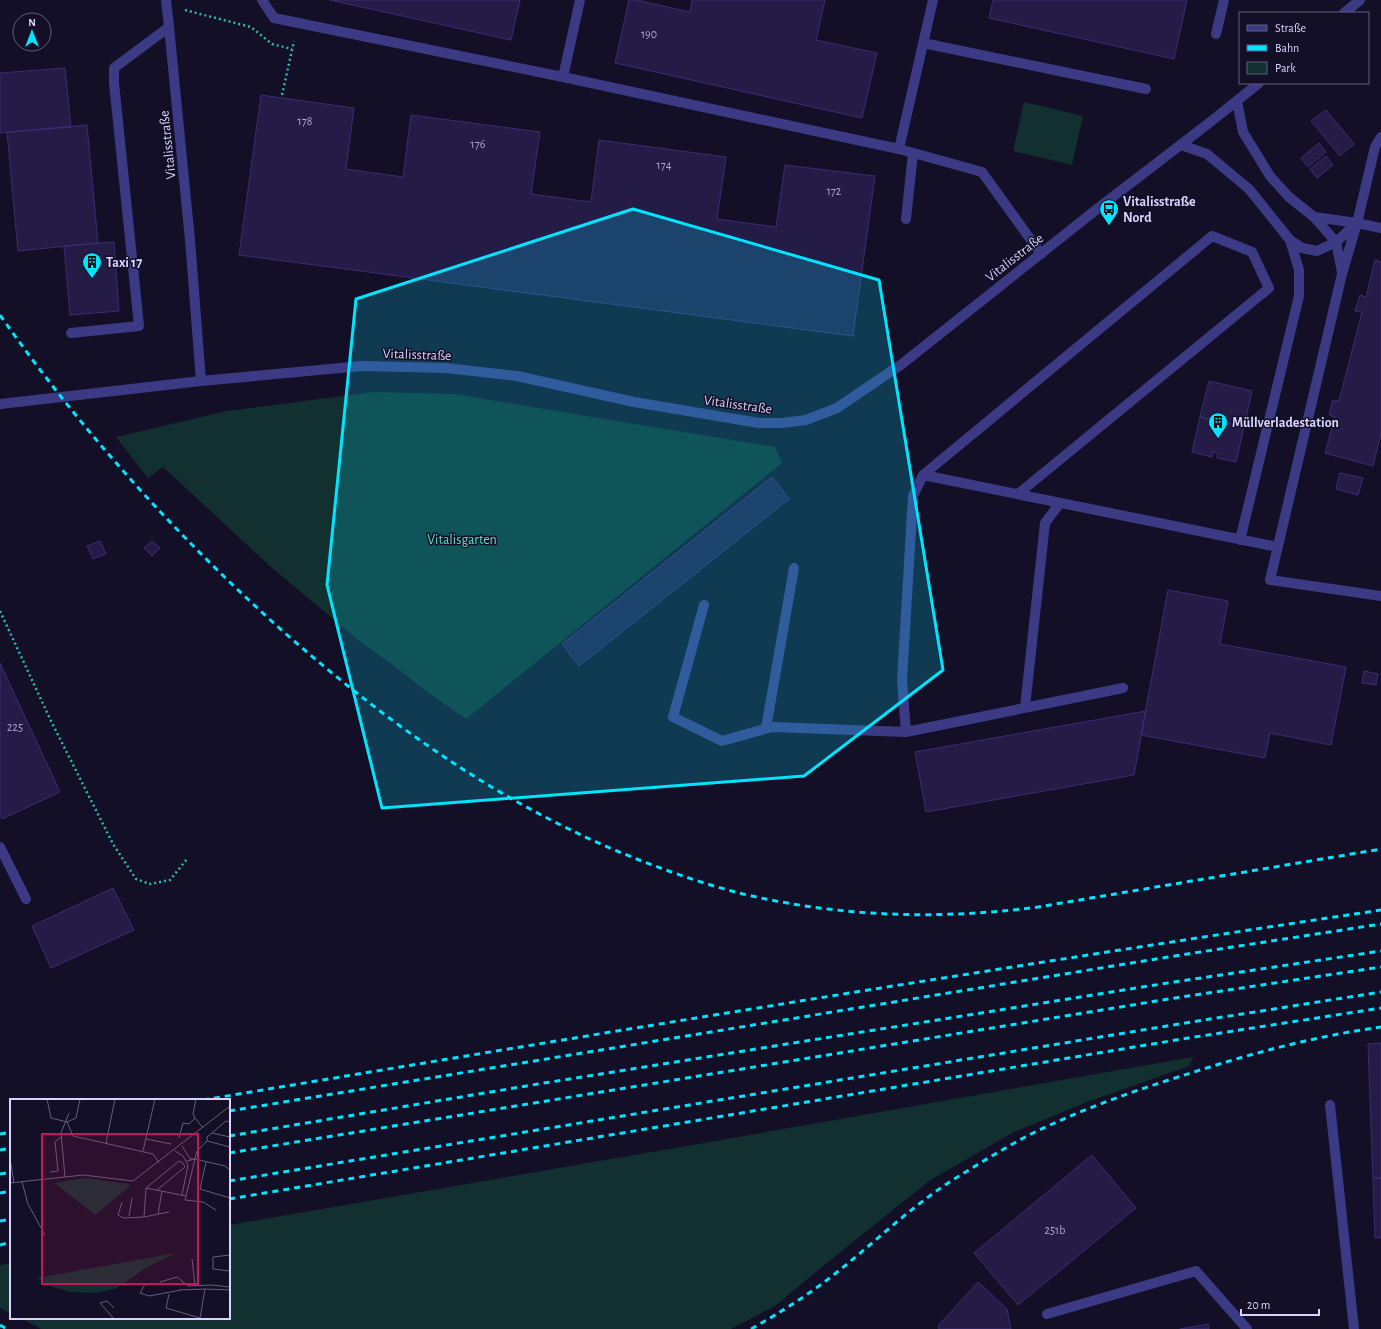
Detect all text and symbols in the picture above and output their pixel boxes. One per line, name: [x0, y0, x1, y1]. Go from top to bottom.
north arrow: [12, 12, 52, 52]
legend: [1239, 12, 1369, 84]
text: N: [28, 17, 36, 28]
text: Straße: [1275, 22, 1306, 34]
house number: 190: [641, 28, 657, 40]
text: Bahn: [1275, 42, 1299, 54]
text: Park: [1275, 62, 1296, 74]
street label: Vitalisstraße: [157, 110, 179, 180]
house number: 178: [298, 115, 313, 127]
house number: 176: [471, 138, 486, 150]
house number: 174: [657, 159, 672, 171]
house number: 172: [827, 185, 842, 197]
place label: Vitalisstraße Nord: [1123, 195, 1196, 225]
bus stop icon: Vitalisstraße Nord: [1098, 198, 1120, 226]
street label: Vitalisstraße: [983, 231, 1046, 285]
building icon: Taxi 17: [81, 251, 103, 279]
place label: Taxi 17: [106, 256, 142, 270]
street label: Vitalisstraße: [382, 347, 452, 363]
street label: Vitalisstraße: [703, 393, 773, 417]
building icon: Müllverladestation: [1207, 411, 1229, 439]
place label: Müllverladestation: [1232, 416, 1339, 430]
park label: Vitalisgarten: [427, 533, 497, 547]
house number: 225: [7, 721, 23, 733]
inset map: [10, 1099, 230, 1319]
house number: 251b: [1045, 1224, 1065, 1236]
scale bar: [1241, 1291, 1319, 1317]
text: 20 m: [1247, 1299, 1270, 1311]

